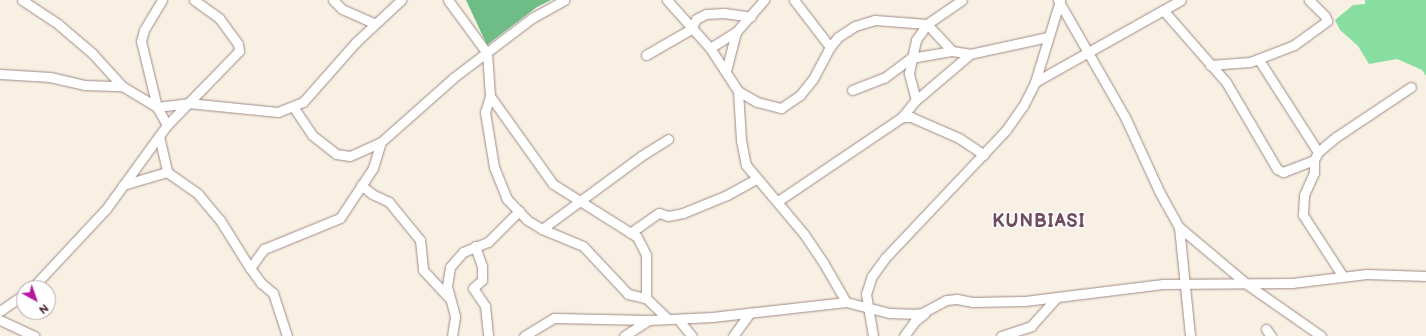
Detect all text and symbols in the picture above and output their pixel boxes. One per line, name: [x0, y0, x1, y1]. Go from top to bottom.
district label: KUNBIASI: [992, 211, 1086, 233]
north arrow: [16, 280, 56, 320]
text: N: [36, 301, 51, 316]

